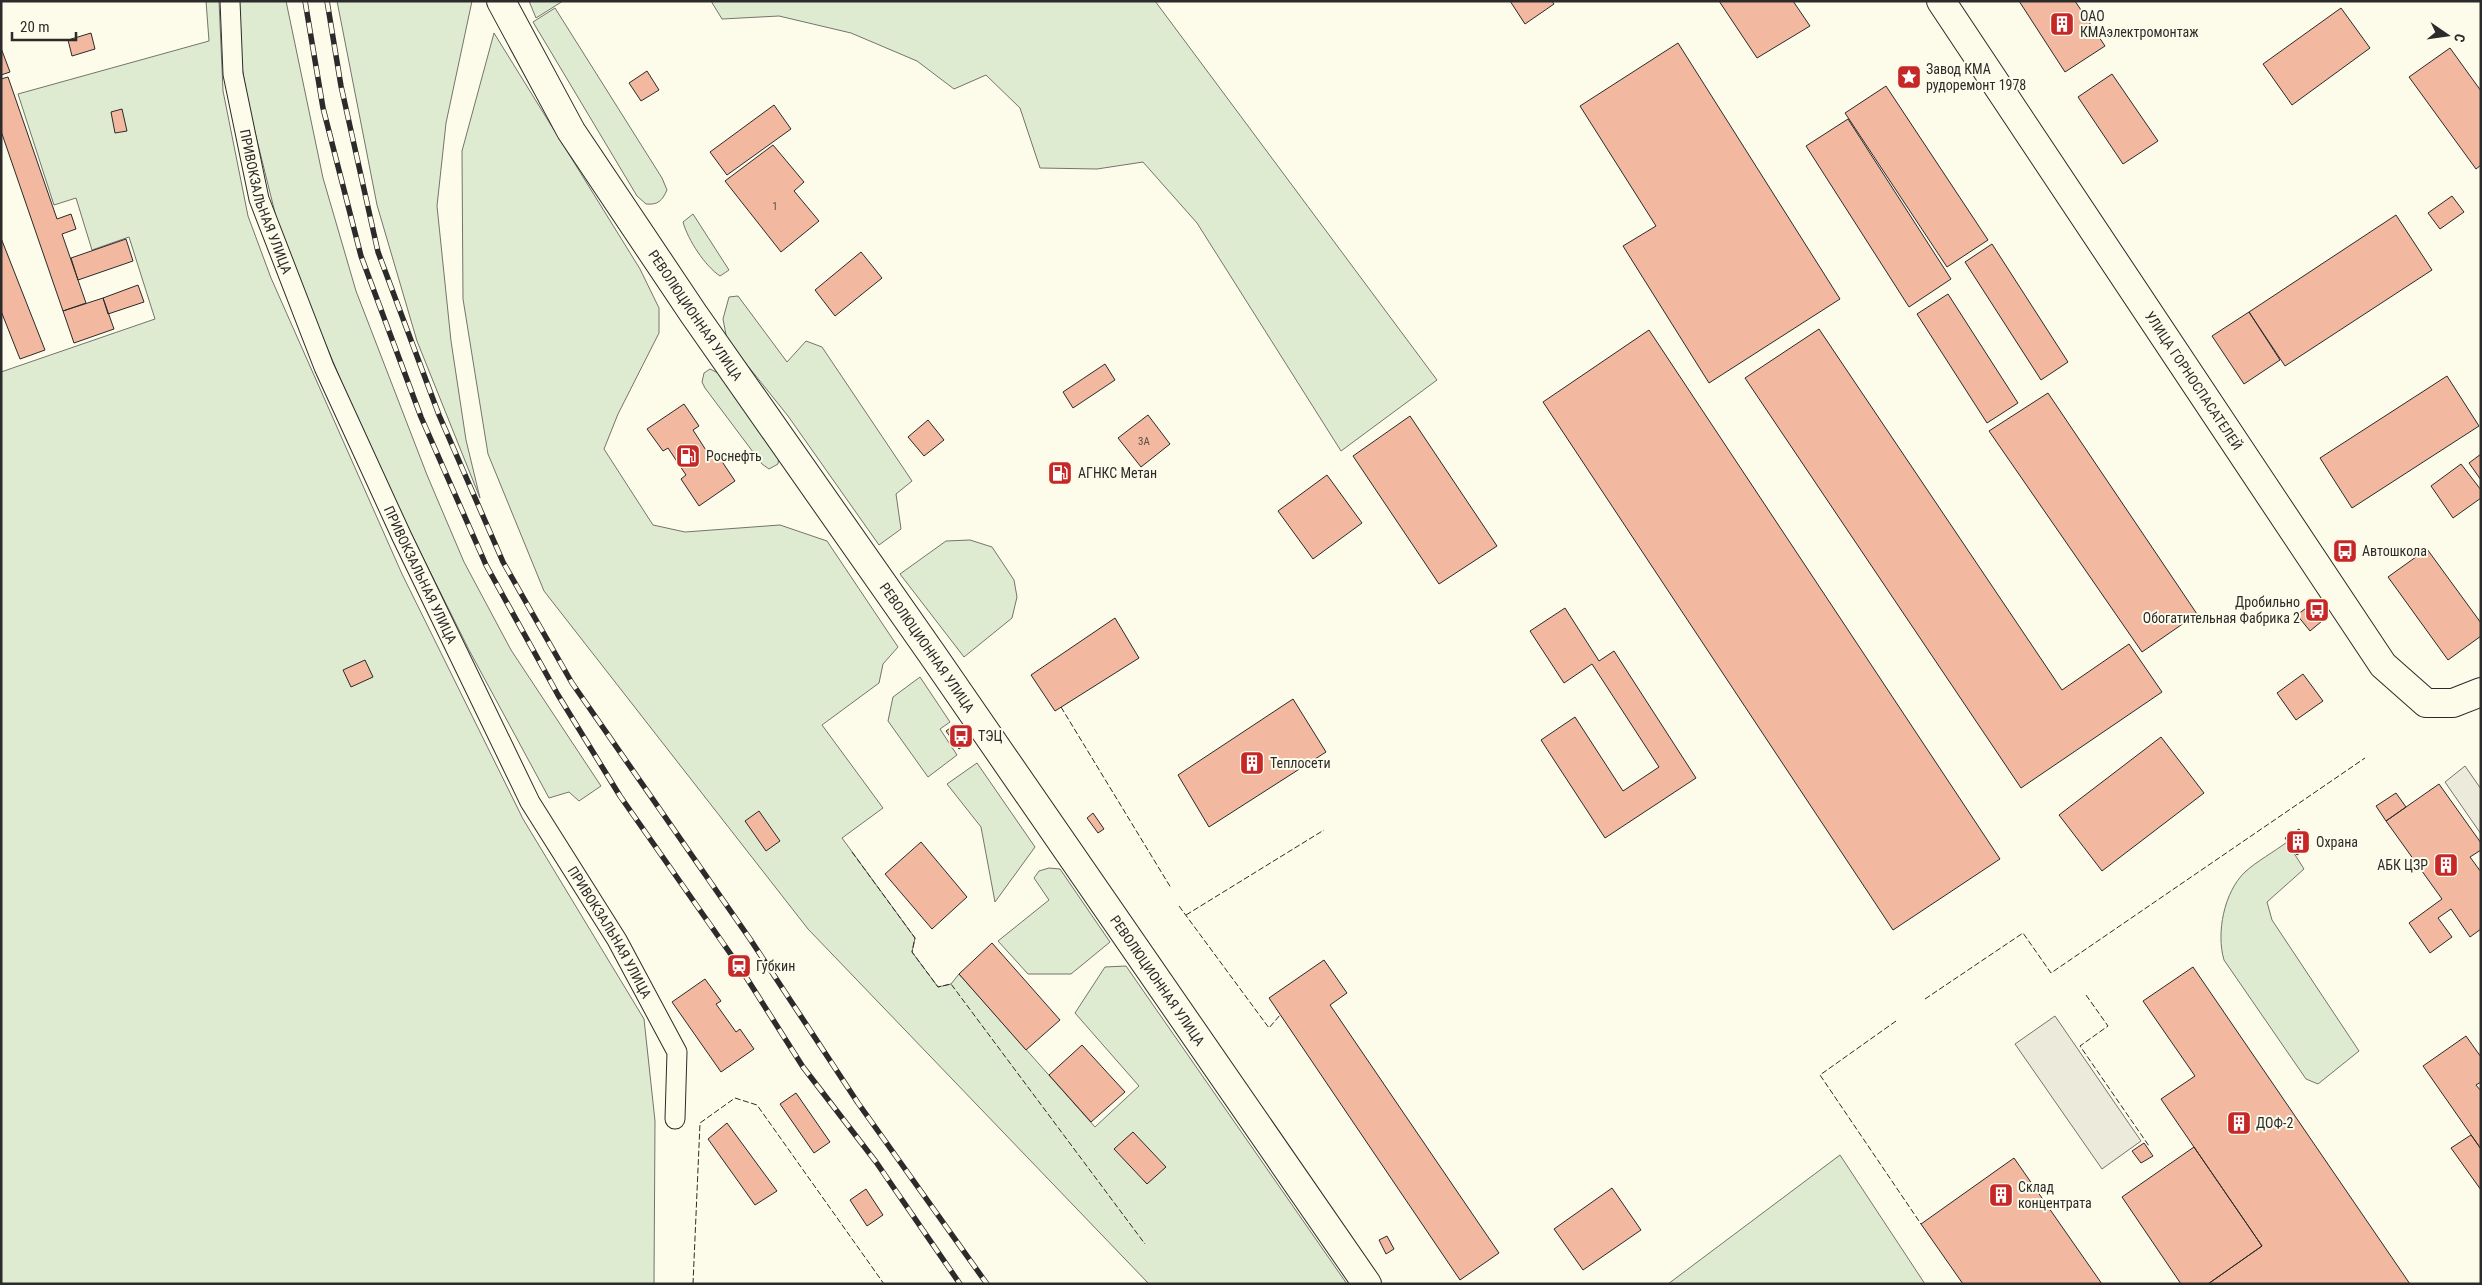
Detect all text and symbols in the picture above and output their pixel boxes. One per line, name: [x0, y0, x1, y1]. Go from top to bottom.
place label: ОАО КМАэлектромонтаж: [2080, 8, 2198, 40]
scale bar: [12, 10, 76, 42]
north arrow: [2422, 10, 2472, 60]
building icon: ОАО КМАэлектромонтаж: [2049, 11, 2075, 37]
text: 20 m: [20, 18, 50, 36]
text: С: [2451, 32, 2468, 44]
place label: Завод КМА рудоремонт 1978: [1926, 61, 2026, 93]
place icon: Завод КМА рудоремонт 1978: [1896, 64, 1922, 90]
street label: ПРИВОКЗАЛЬНАЯ УЛИЦА: [237, 128, 295, 276]
house number: 1: [772, 200, 778, 213]
street label: РЕВОЛЮЦИОННАЯ УЛИЦА: [645, 247, 746, 383]
street label: УЛИЦА ГОРНОСПАСАТЕЛЕЙ: [2142, 308, 2246, 453]
house number: 3А: [1138, 435, 1151, 448]
fuel station icon: Роснефть: [675, 443, 701, 469]
place label: Роснефть: [706, 448, 762, 464]
fuel station icon: АГНКС Метан: [1047, 460, 1073, 486]
place label: АГНКС Метан: [1078, 465, 1157, 481]
street label: ПРИВОКЗАЛЬНАЯ УЛИЦА: [381, 503, 460, 646]
bus stop icon: Автошкола: [2332, 538, 2358, 564]
place label: Автошкола: [2362, 543, 2427, 559]
street label: РЕВОЛЮЦИОННАЯ УЛИЦА: [876, 579, 978, 715]
place label: Дробильно Обогатительная Фабрика 2: [2143, 594, 2300, 626]
bus stop icon: Дробильно Обогатительная Фабрика 2: [2304, 597, 2330, 623]
bus stop icon: ТЭЦ: [948, 723, 974, 749]
place label: ТЭЦ: [978, 728, 1003, 744]
building icon: Теплосети: [1239, 750, 1265, 776]
place label: Теплосети: [1270, 755, 1331, 771]
building icon: Охрана: [2285, 829, 2311, 855]
place label: Охрана: [2316, 834, 2358, 850]
building icon: АБК ЦЗР: [2433, 852, 2459, 878]
place label: АБК ЦЗР: [2377, 857, 2428, 873]
street label: ПРИВОКЗАЛЬНАЯ УЛИЦА: [565, 863, 655, 1001]
street label: РЕВОЛЮЦИОННАЯ УЛИЦА: [1107, 912, 1208, 1049]
station icon: Губкин: [726, 953, 752, 979]
place label: Губкин: [756, 958, 795, 974]
building icon: ДОФ-2: [2226, 1110, 2252, 1136]
place label: ДОФ-2: [2256, 1115, 2293, 1131]
place label: Склад концентрата: [2018, 1179, 2092, 1211]
building icon: Склад концентрата: [1988, 1182, 2014, 1208]

